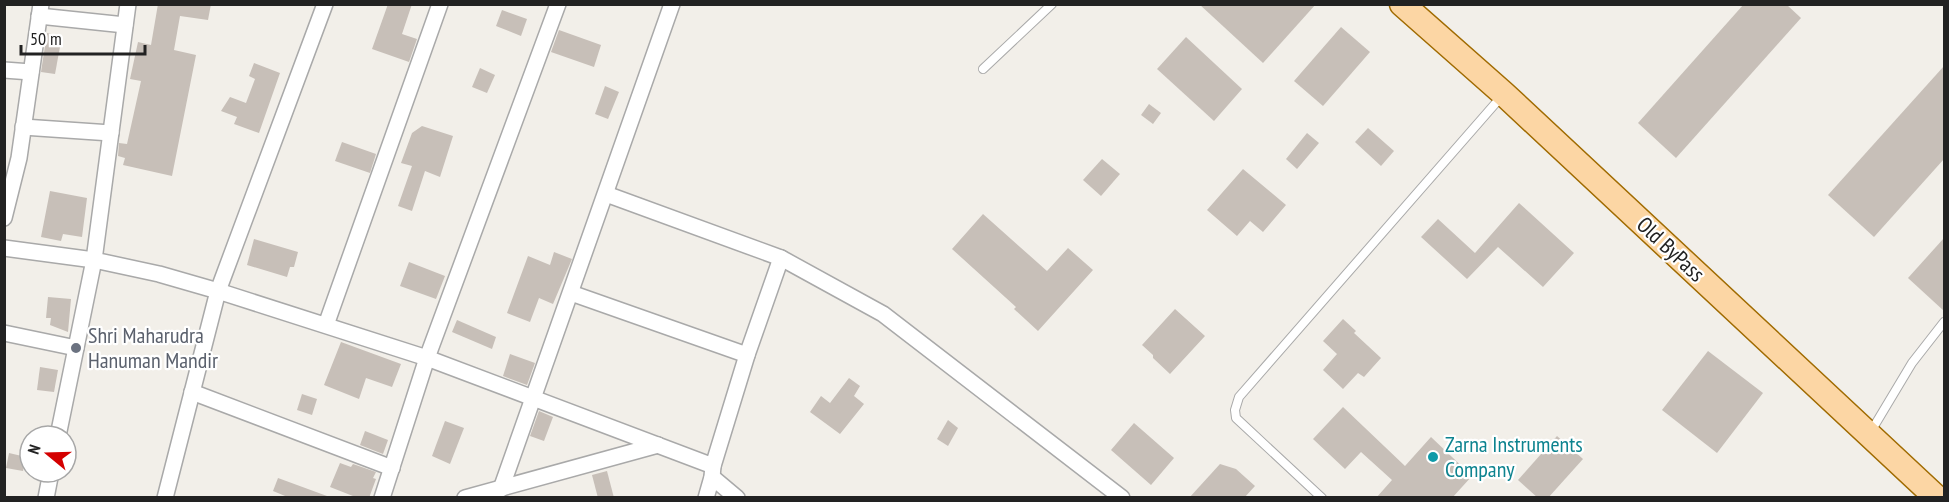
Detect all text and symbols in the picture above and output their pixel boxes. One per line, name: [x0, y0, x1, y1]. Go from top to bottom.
scale bar: [21, 18, 146, 56]
text: 50 m: [30, 27, 62, 50]
street label: Old ByPass: [1631, 210, 1711, 288]
place label: Shri Maharudra Hanuman Mandir: [88, 321, 218, 374]
marker: Shri Maharudra Hanuman Mandir: [69, 341, 83, 355]
north arrow: [18, 424, 78, 484]
place label: Zarna Instruments Company: [1445, 430, 1583, 483]
text: N: [23, 442, 45, 456]
marker: Zarna Instruments Company: [1426, 450, 1440, 464]

